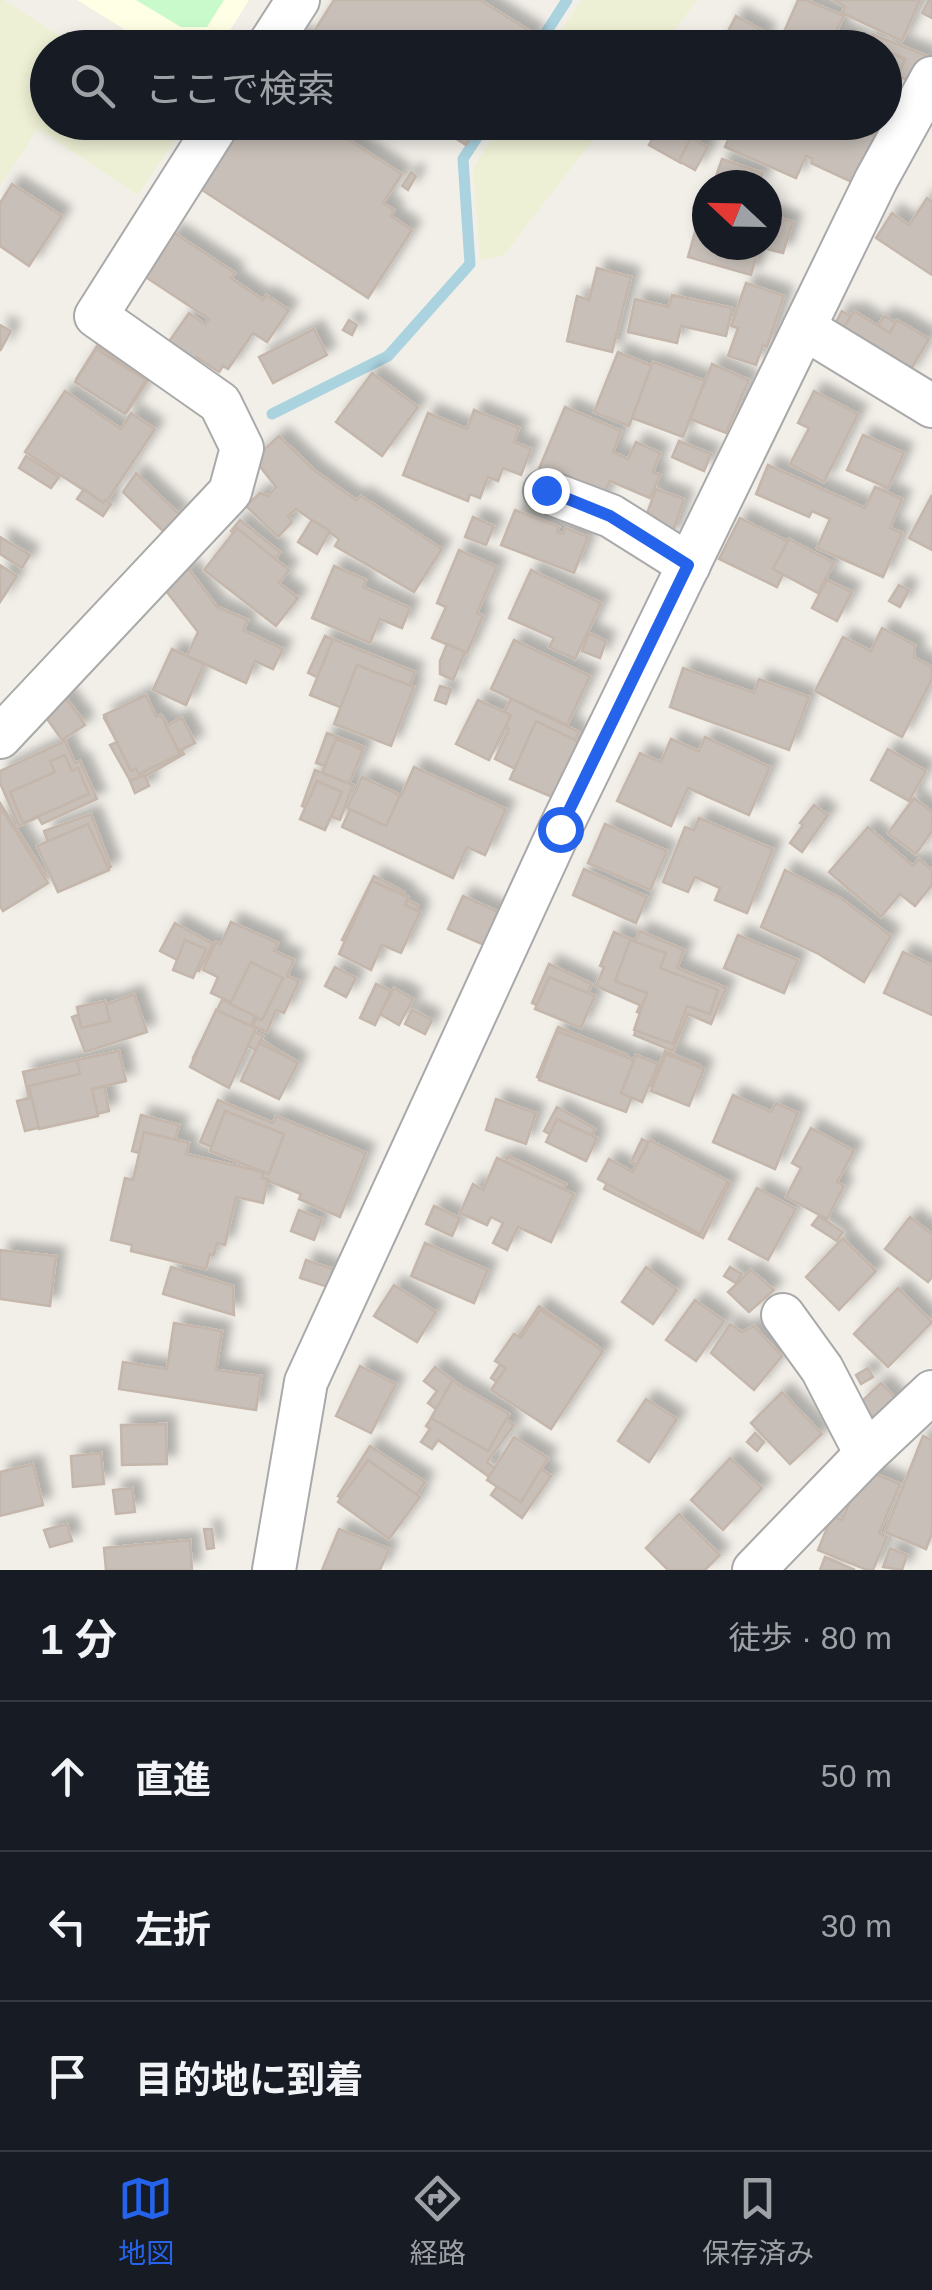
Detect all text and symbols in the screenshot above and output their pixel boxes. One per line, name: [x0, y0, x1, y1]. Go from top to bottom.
search box: [30, 30, 902, 140]
icon: search: [65, 58, 120, 113]
text: ここで検索: [145, 68, 335, 110]
north arrow: [692, 170, 782, 260]
route end: [524, 468, 570, 514]
route start: [538, 807, 584, 853]
text: 1 分: [40, 1616, 117, 1663]
text: 徒歩 · 80 m: [728, 1620, 892, 1656]
icon: ahead: [40, 1749, 95, 1804]
text: 50 m: [821, 1758, 892, 1794]
text: 直進: [135, 1759, 211, 1801]
icon: left: [40, 1899, 95, 1954]
text: 30 m: [821, 1908, 892, 1944]
text: 左折: [135, 1909, 211, 1951]
icon: arrive: [40, 2049, 95, 2104]
text: 目的地に到着: [135, 2059, 363, 2101]
tab: 地図: [118, 2171, 174, 2271]
tab: 経路: [410, 2171, 466, 2271]
tab: 保存済み: [702, 2171, 814, 2271]

